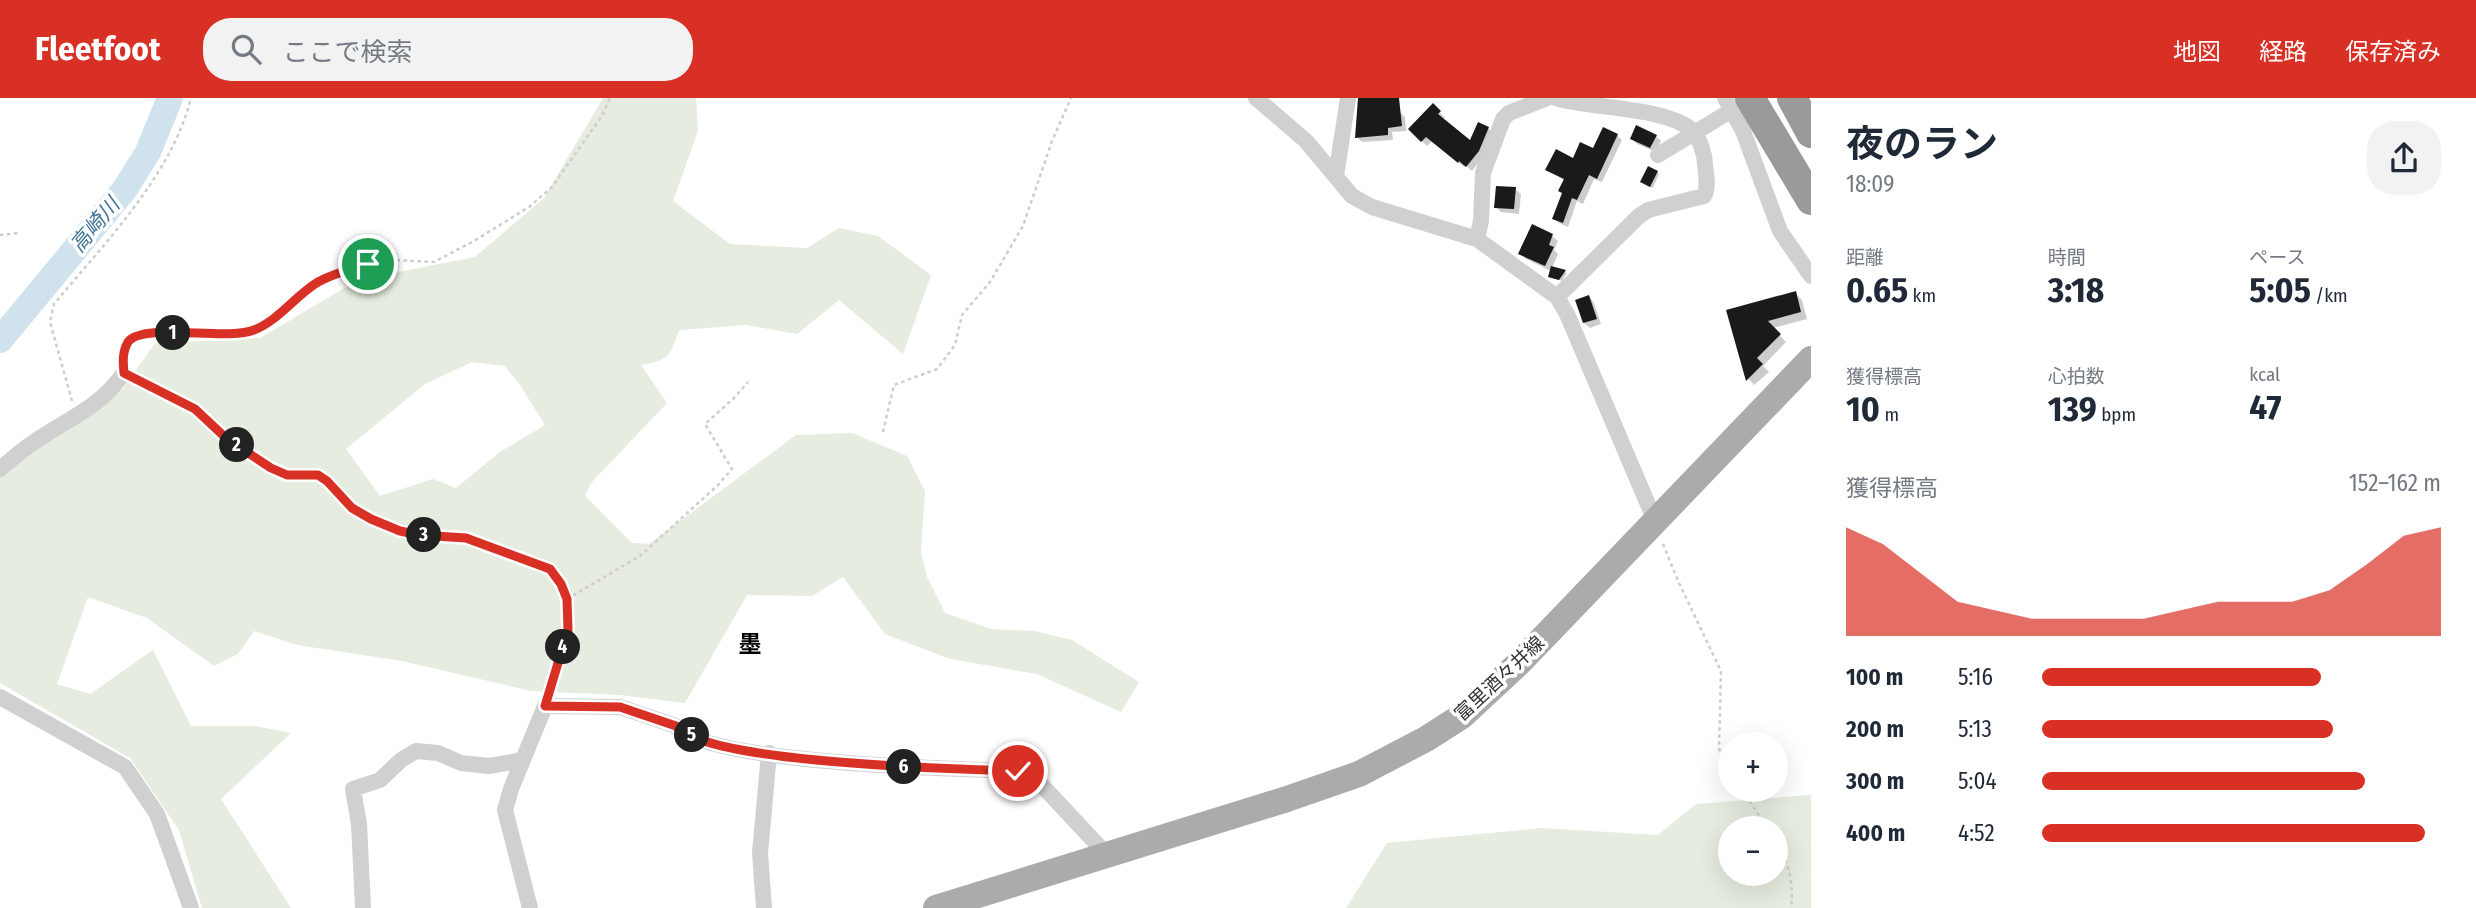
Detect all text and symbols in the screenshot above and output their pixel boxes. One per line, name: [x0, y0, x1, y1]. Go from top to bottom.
search box: [203, 18, 693, 81]
text: Fleetfoot: [35, 29, 161, 69]
icon: search: [227, 30, 265, 68]
text: ここで検索: [283, 37, 413, 68]
text: 地図: [2173, 38, 2221, 66]
text: 経路: [2259, 38, 2307, 66]
text: 保存済み: [2345, 38, 2441, 66]
text: 夜のラン: [1846, 121, 1998, 167]
button: share: [2367, 121, 2441, 195]
text: 18:09: [1846, 170, 1894, 198]
water label: 高崎川: [65, 191, 126, 257]
pin: [338, 234, 398, 294]
icon: arrive: [349, 245, 387, 283]
text: 距離: [1846, 246, 1884, 269]
text: 時間: [2048, 246, 2086, 269]
text: ペース: [2249, 246, 2305, 269]
text: 0.65: [1846, 269, 1908, 311]
text: 3:18: [2048, 269, 2104, 311]
text: 5:05: [2249, 269, 2311, 311]
text: km: [1908, 284, 1936, 307]
text: /km: [2311, 284, 2348, 307]
pin: 1: [156, 316, 190, 350]
text: 1: [168, 321, 177, 344]
text: kcal: [2249, 363, 2280, 386]
text: 獲得標高: [1846, 365, 1922, 388]
text: 心拍数: [2048, 365, 2105, 388]
text: 47: [2249, 386, 2282, 428]
text: 10: [1846, 388, 1880, 430]
text: 139: [2048, 388, 2097, 430]
text: m: [1880, 403, 1899, 426]
text: bpm: [2097, 403, 2136, 426]
pin: 2: [219, 428, 254, 462]
text: 2: [232, 433, 241, 456]
text: 152–162 m: [2349, 469, 2441, 497]
text: 獲得標高: [1846, 474, 1938, 502]
pin: 3: [406, 518, 442, 552]
text: 3: [419, 523, 428, 546]
pin: 4: [546, 630, 580, 664]
district label: 墨: [739, 630, 762, 658]
street label: 富里酒々井線: [1450, 631, 1549, 726]
text: 4: [558, 635, 567, 658]
text: 100 m: [1846, 663, 1903, 691]
text: 5:16: [1958, 663, 1993, 691]
text: 200 m: [1846, 715, 1904, 743]
text: 5:13: [1958, 715, 1992, 743]
pin: 5: [674, 718, 710, 752]
text: 5: [687, 723, 696, 746]
map controls: [1718, 732, 1788, 886]
button: +: [1718, 732, 1788, 802]
pin: [988, 741, 1048, 801]
pin: 6: [886, 750, 922, 784]
icon: check: [999, 752, 1037, 790]
text: 6: [899, 755, 908, 778]
text: 300 m: [1846, 767, 1904, 795]
text: 5:04: [1958, 767, 1997, 795]
button: −: [1718, 816, 1788, 886]
text: 400 m: [1846, 819, 1905, 847]
text: 4:52: [1958, 819, 1995, 847]

